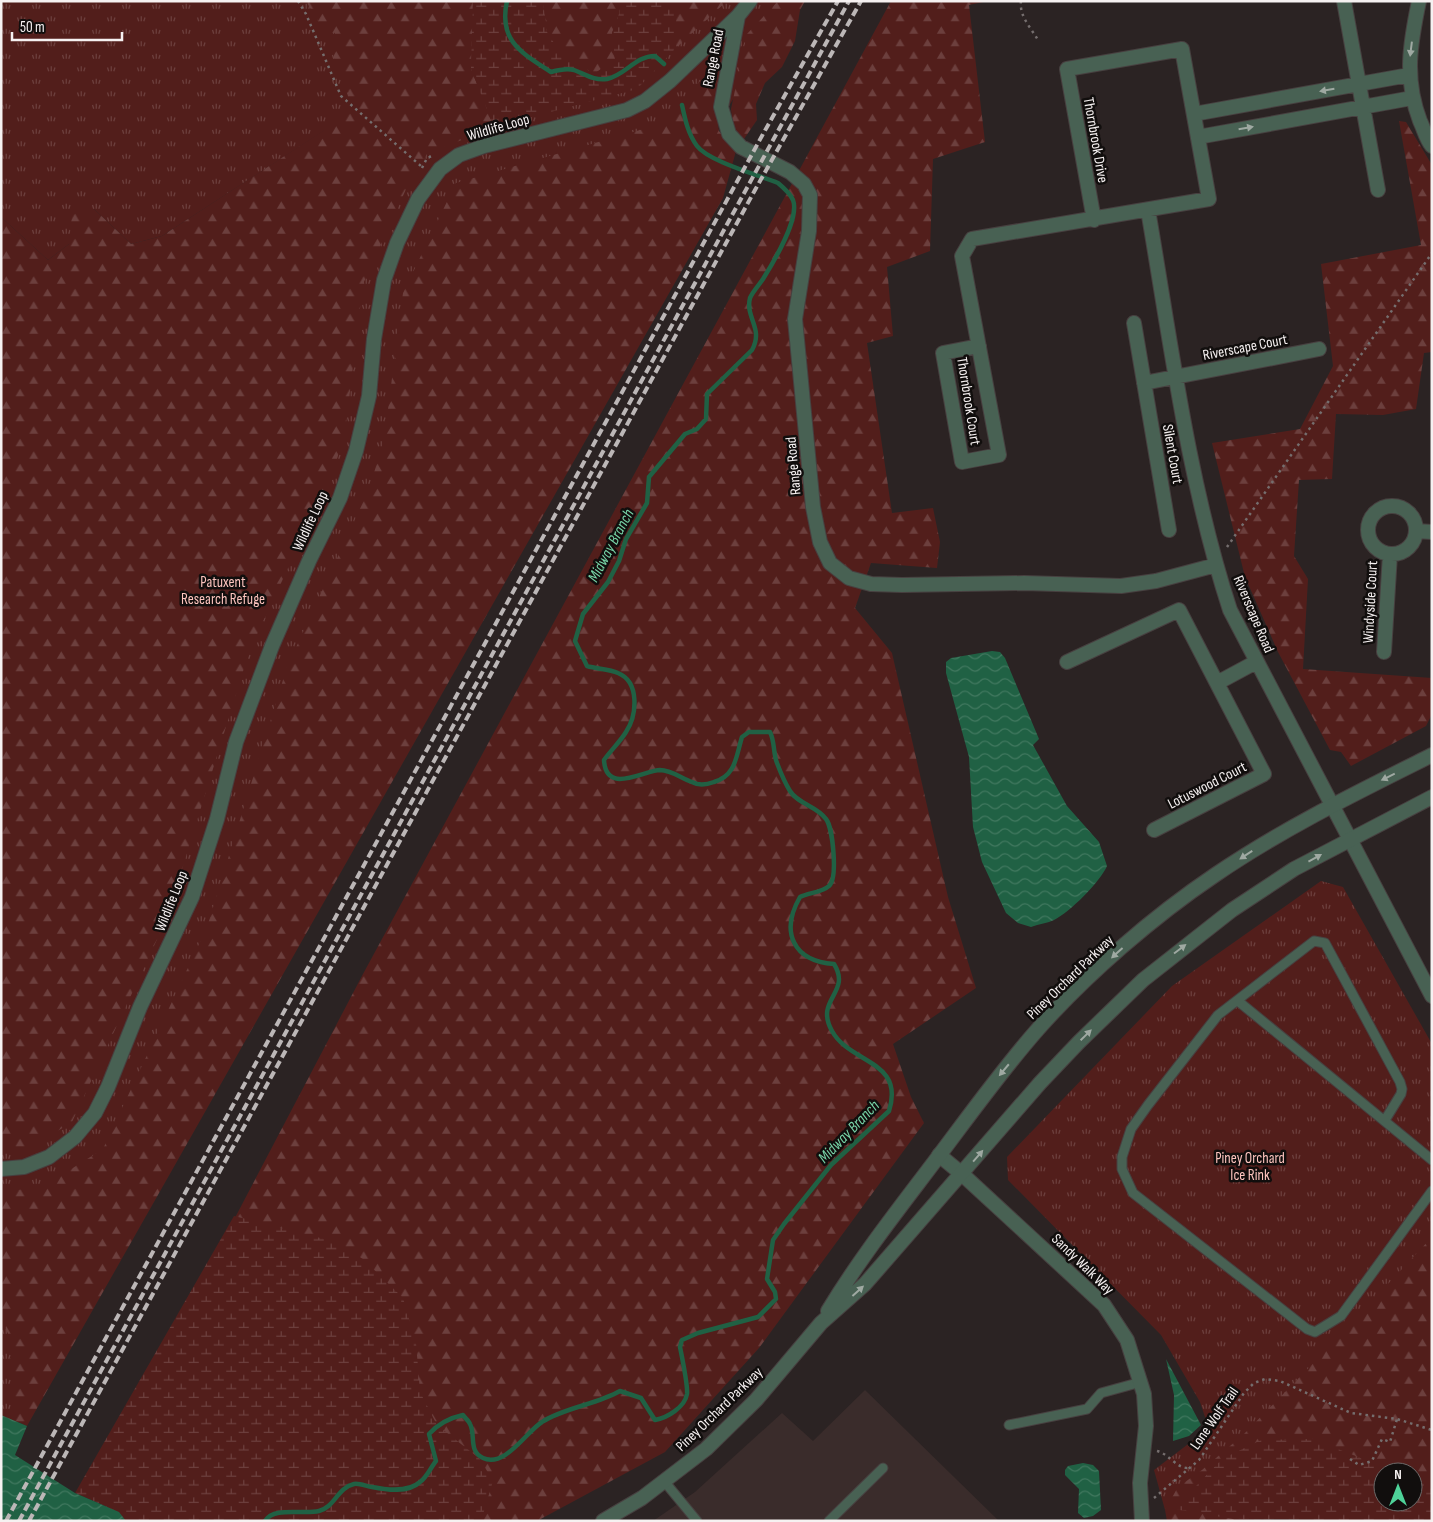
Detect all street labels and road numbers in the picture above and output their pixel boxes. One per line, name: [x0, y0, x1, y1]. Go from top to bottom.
street label: Range Road: [699, 28, 728, 89]
street label: Thornbrook Drive: [1079, 96, 1112, 184]
street label: Wildlife Loop: [465, 110, 532, 145]
street label: Riverscape Court: [1201, 330, 1289, 365]
street label: Thornbrook Court: [952, 356, 985, 447]
street label: Silent Court: [1158, 423, 1187, 486]
street label: Range Road: [781, 436, 806, 496]
street label: Wildlife Loop: [288, 488, 333, 554]
street label: Windyside Court: [1359, 560, 1382, 644]
street label: Riverscape Road: [1229, 573, 1278, 656]
street label: Lotuswood Court: [1165, 757, 1250, 813]
street label: Wildlife Loop: [151, 868, 192, 934]
street label: Piney Orchard Parkway: [1023, 931, 1118, 1024]
street label: Sandy Walk Way: [1047, 1230, 1118, 1299]
street label: Piney Orchard Parkway: [672, 1363, 767, 1456]
street label: Lone Wolf Trail: [1186, 1383, 1243, 1453]

